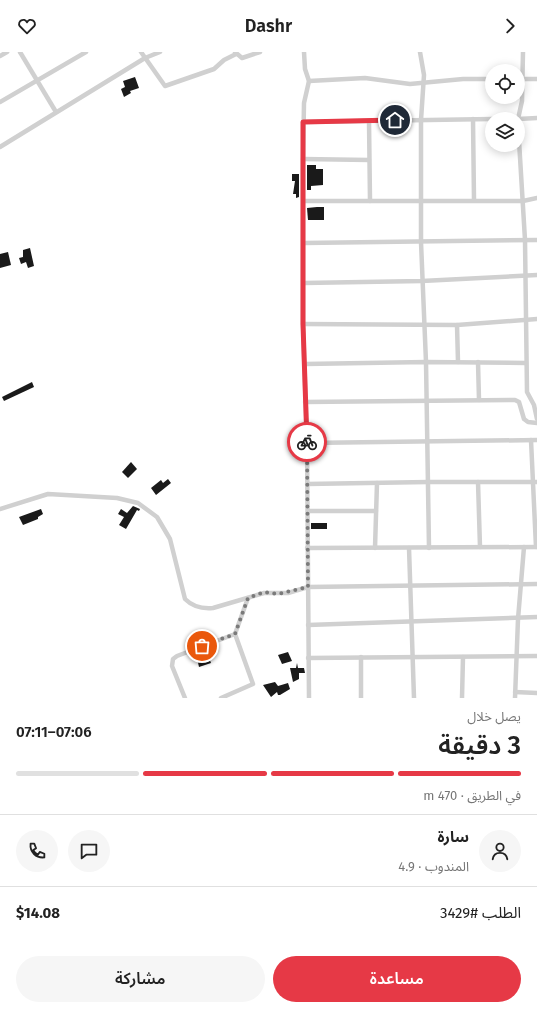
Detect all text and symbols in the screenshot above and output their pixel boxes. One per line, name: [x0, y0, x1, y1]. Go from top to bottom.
icon: heart: [16, 15, 38, 37]
text: Dashr: [245, 15, 292, 37]
icon: forward: [499, 15, 521, 37]
map controls: [485, 64, 525, 152]
button: locate: [485, 64, 525, 104]
pin: [378, 103, 412, 137]
icon: home: [384, 109, 406, 131]
button: layers: [485, 112, 525, 152]
courier: [287, 422, 327, 462]
icon: bike: [296, 431, 318, 453]
pin: [185, 629, 219, 663]
icon: bag: [191, 635, 213, 657]
text: يصل خلال: [467, 709, 521, 724]
text: 07:06–07:11: [16, 723, 92, 741]
text: 3 دقيقة: [438, 730, 521, 761]
text: في الطريق · 470 m: [423, 788, 521, 803]
text: سارة: [437, 828, 469, 846]
button: phone: [16, 830, 58, 872]
button: chat: [68, 830, 110, 872]
button: person: [479, 830, 521, 872]
text: المندوب · 4.9: [398, 859, 469, 874]
text: $14.08: [16, 904, 60, 922]
text: الطلب #3429: [440, 904, 521, 922]
button: مشاركة: [16, 956, 265, 1002]
button: مساعدة: [273, 956, 521, 1002]

